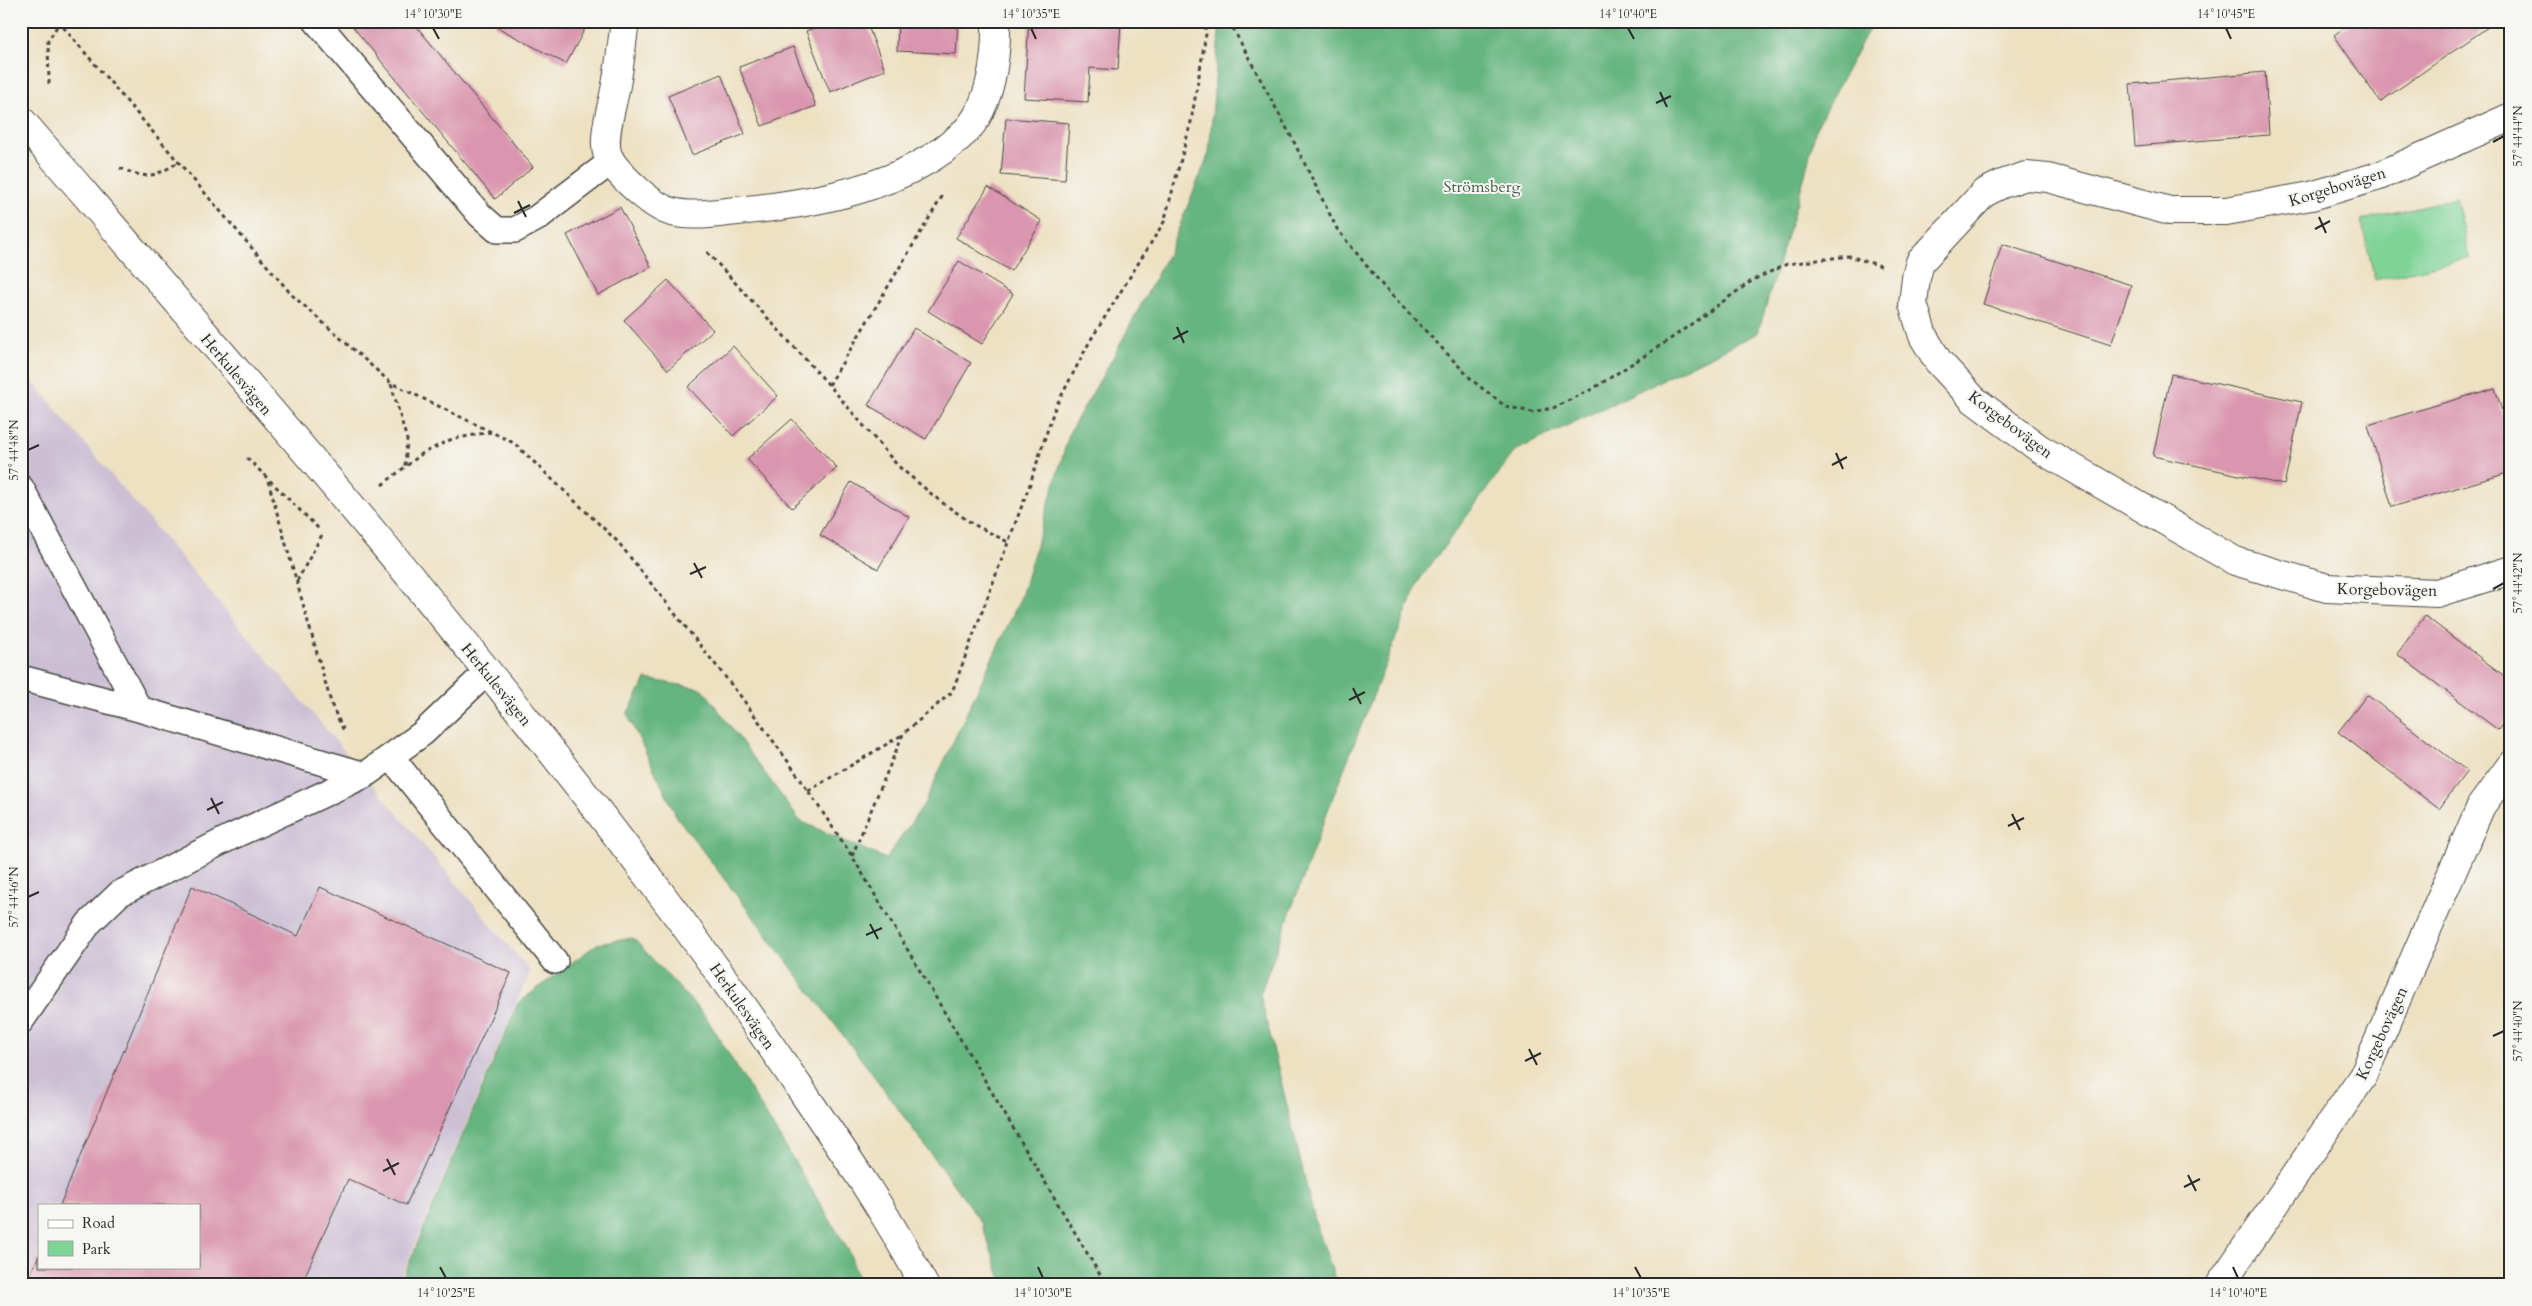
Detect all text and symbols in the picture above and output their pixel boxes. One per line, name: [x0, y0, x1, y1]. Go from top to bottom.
text: 14°10'30"E: [404, 6, 462, 22]
text: 14°10'35"E: [1002, 6, 1060, 22]
text: 14°10'40"E: [1599, 6, 1657, 22]
text: 14°10'45"E: [2197, 6, 2255, 22]
text: 57°44'44"N: [2510, 105, 2526, 166]
street label: Korgebovägen: [2286, 162, 2388, 212]
park label: Strömsberg: [1443, 176, 1521, 198]
street label: Herkulesvägen: [195, 329, 277, 420]
street label: Korgebovägen: [1964, 386, 2057, 464]
text: 57°44'48"N: [6, 419, 22, 480]
text: 57°44'42"N: [2510, 552, 2526, 613]
street label: Korgebovägen: [2337, 578, 2437, 602]
street label: Herkulesvägen: [456, 638, 537, 731]
text: 57°44'46"N: [6, 866, 22, 927]
street label: Herkulesvägen: [704, 959, 780, 1054]
street label: Korgebovägen: [2351, 983, 2413, 1084]
text: 57°44'40"N: [2510, 1000, 2526, 1061]
legend: [38, 1204, 200, 1268]
text: Road: [82, 1213, 115, 1233]
text: Park: [82, 1239, 111, 1259]
text: 14°10'25"E: [417, 1285, 475, 1301]
text: 14°10'30"E: [1014, 1285, 1072, 1301]
text: 14°10'35"E: [1612, 1285, 1670, 1301]
text: 14°10'40"E: [2209, 1285, 2267, 1301]

